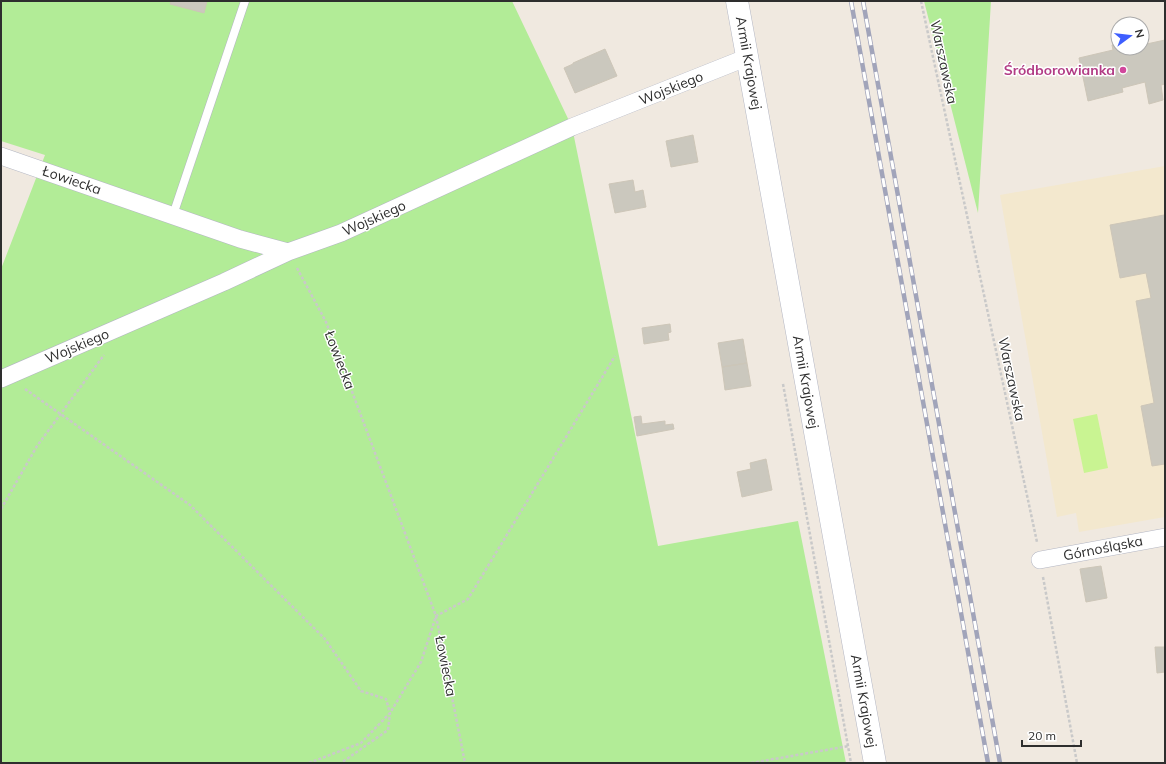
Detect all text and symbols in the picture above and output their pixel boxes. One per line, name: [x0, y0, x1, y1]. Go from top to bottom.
street label: Armii Krajowej: [732, 15, 766, 111]
north arrow: [1110, 16, 1150, 56]
street label: Warszawska: [926, 19, 962, 105]
text: N: [1132, 28, 1147, 39]
place label: Śródborowianka: [1004, 61, 1115, 79]
marker: Śródborowianka: [1118, 65, 1128, 75]
street label: Wojskiego: [636, 67, 706, 109]
street label: Łowiecka: [39, 161, 104, 198]
street label: Wojskiego: [339, 196, 409, 240]
street label: Wojskiego: [42, 325, 112, 367]
street label: Łowiecka: [320, 327, 359, 392]
street label: Armii Krajowej: [789, 334, 823, 430]
street label: Warszawska: [994, 336, 1030, 422]
street label: Górnośląska: [1062, 531, 1144, 565]
street label: Łowiecka: [431, 633, 461, 698]
street label: Armii Krajowej: [847, 653, 881, 749]
scale bar: [1022, 722, 1081, 748]
text: 20 m: [1028, 728, 1056, 743]

